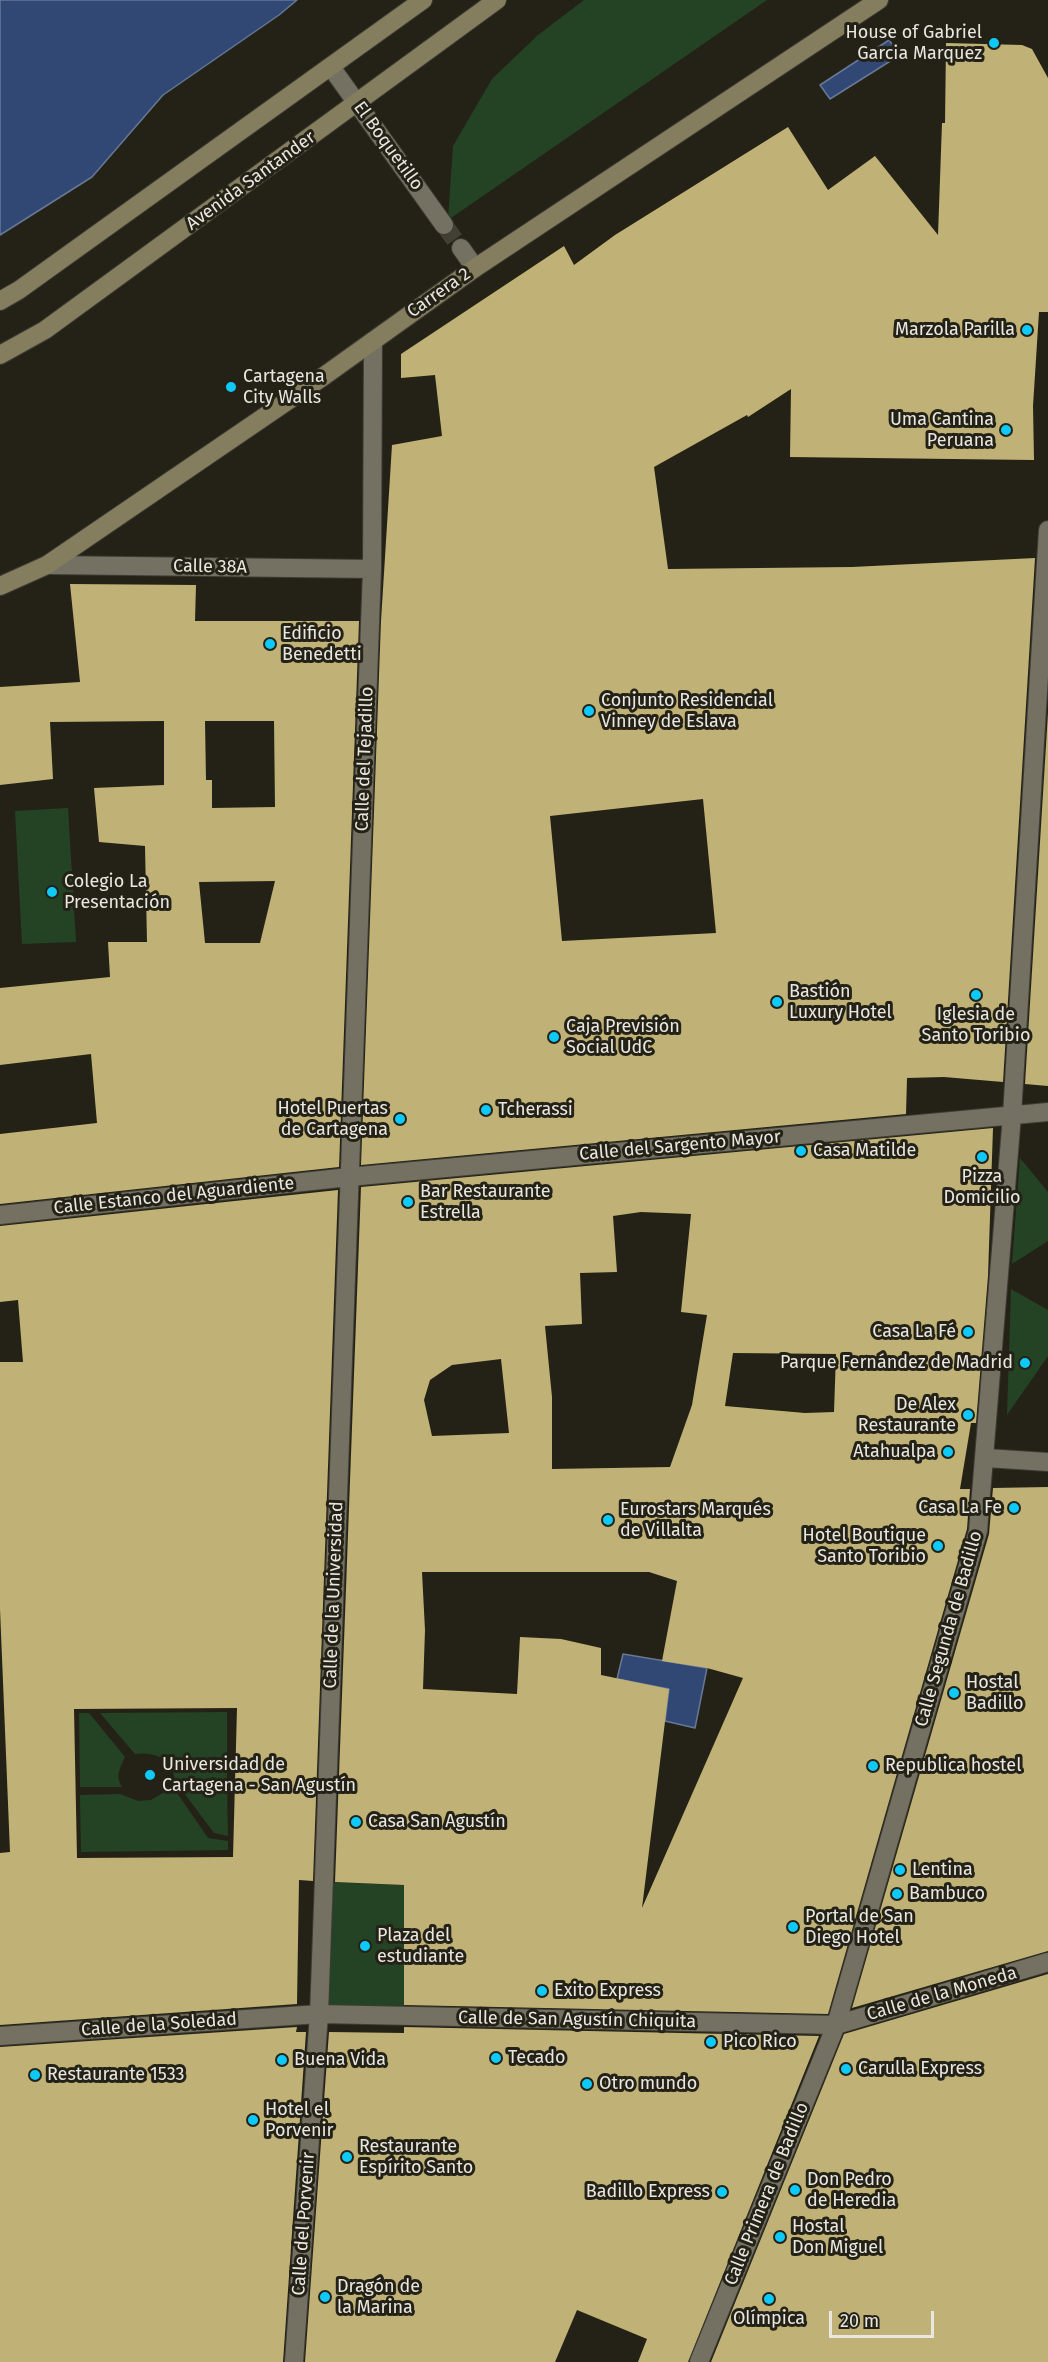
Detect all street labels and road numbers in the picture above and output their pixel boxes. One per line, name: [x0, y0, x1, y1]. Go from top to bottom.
street label: El Boquetillo: [349, 97, 427, 195]
street label: Avenida Santander: [182, 127, 320, 235]
street label: Carrera 2: [403, 263, 475, 323]
street label: Calle 38A: [173, 556, 247, 578]
street label: Calle del Tejadillo: [352, 686, 378, 832]
street label: Calle del Sargento Mayor: [578, 1126, 782, 1166]
street label: Calle Estanco del Aguardiente: [53, 1173, 295, 1219]
street label: Calle de la Universidad: [320, 1501, 348, 1689]
street label: Calle Segunda de Badillo: [911, 1529, 987, 1729]
street label: Calle de la Moneda: [864, 1962, 1020, 2026]
street label: Calle de San Agustín Chiquita: [458, 2007, 696, 2033]
street label: Calle de la Soledad: [80, 2009, 238, 2041]
street label: Calle Primera de Badillo: [720, 2099, 814, 2289]
street label: Calle del Porvenir: [288, 2152, 320, 2296]

